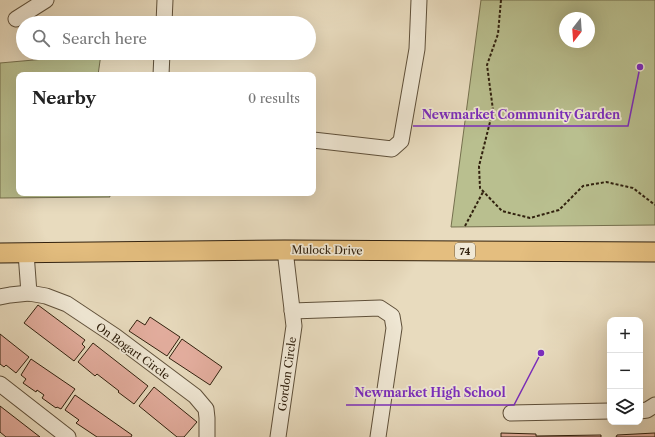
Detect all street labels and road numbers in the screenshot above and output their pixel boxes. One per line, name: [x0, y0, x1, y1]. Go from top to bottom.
street label: Mulock Drive: [291, 242, 363, 258]
road number: 74: [455, 243, 475, 259]
street label: On Bogart Circle: [93, 319, 173, 383]
street label: Gordon Circle: [275, 336, 299, 412]

